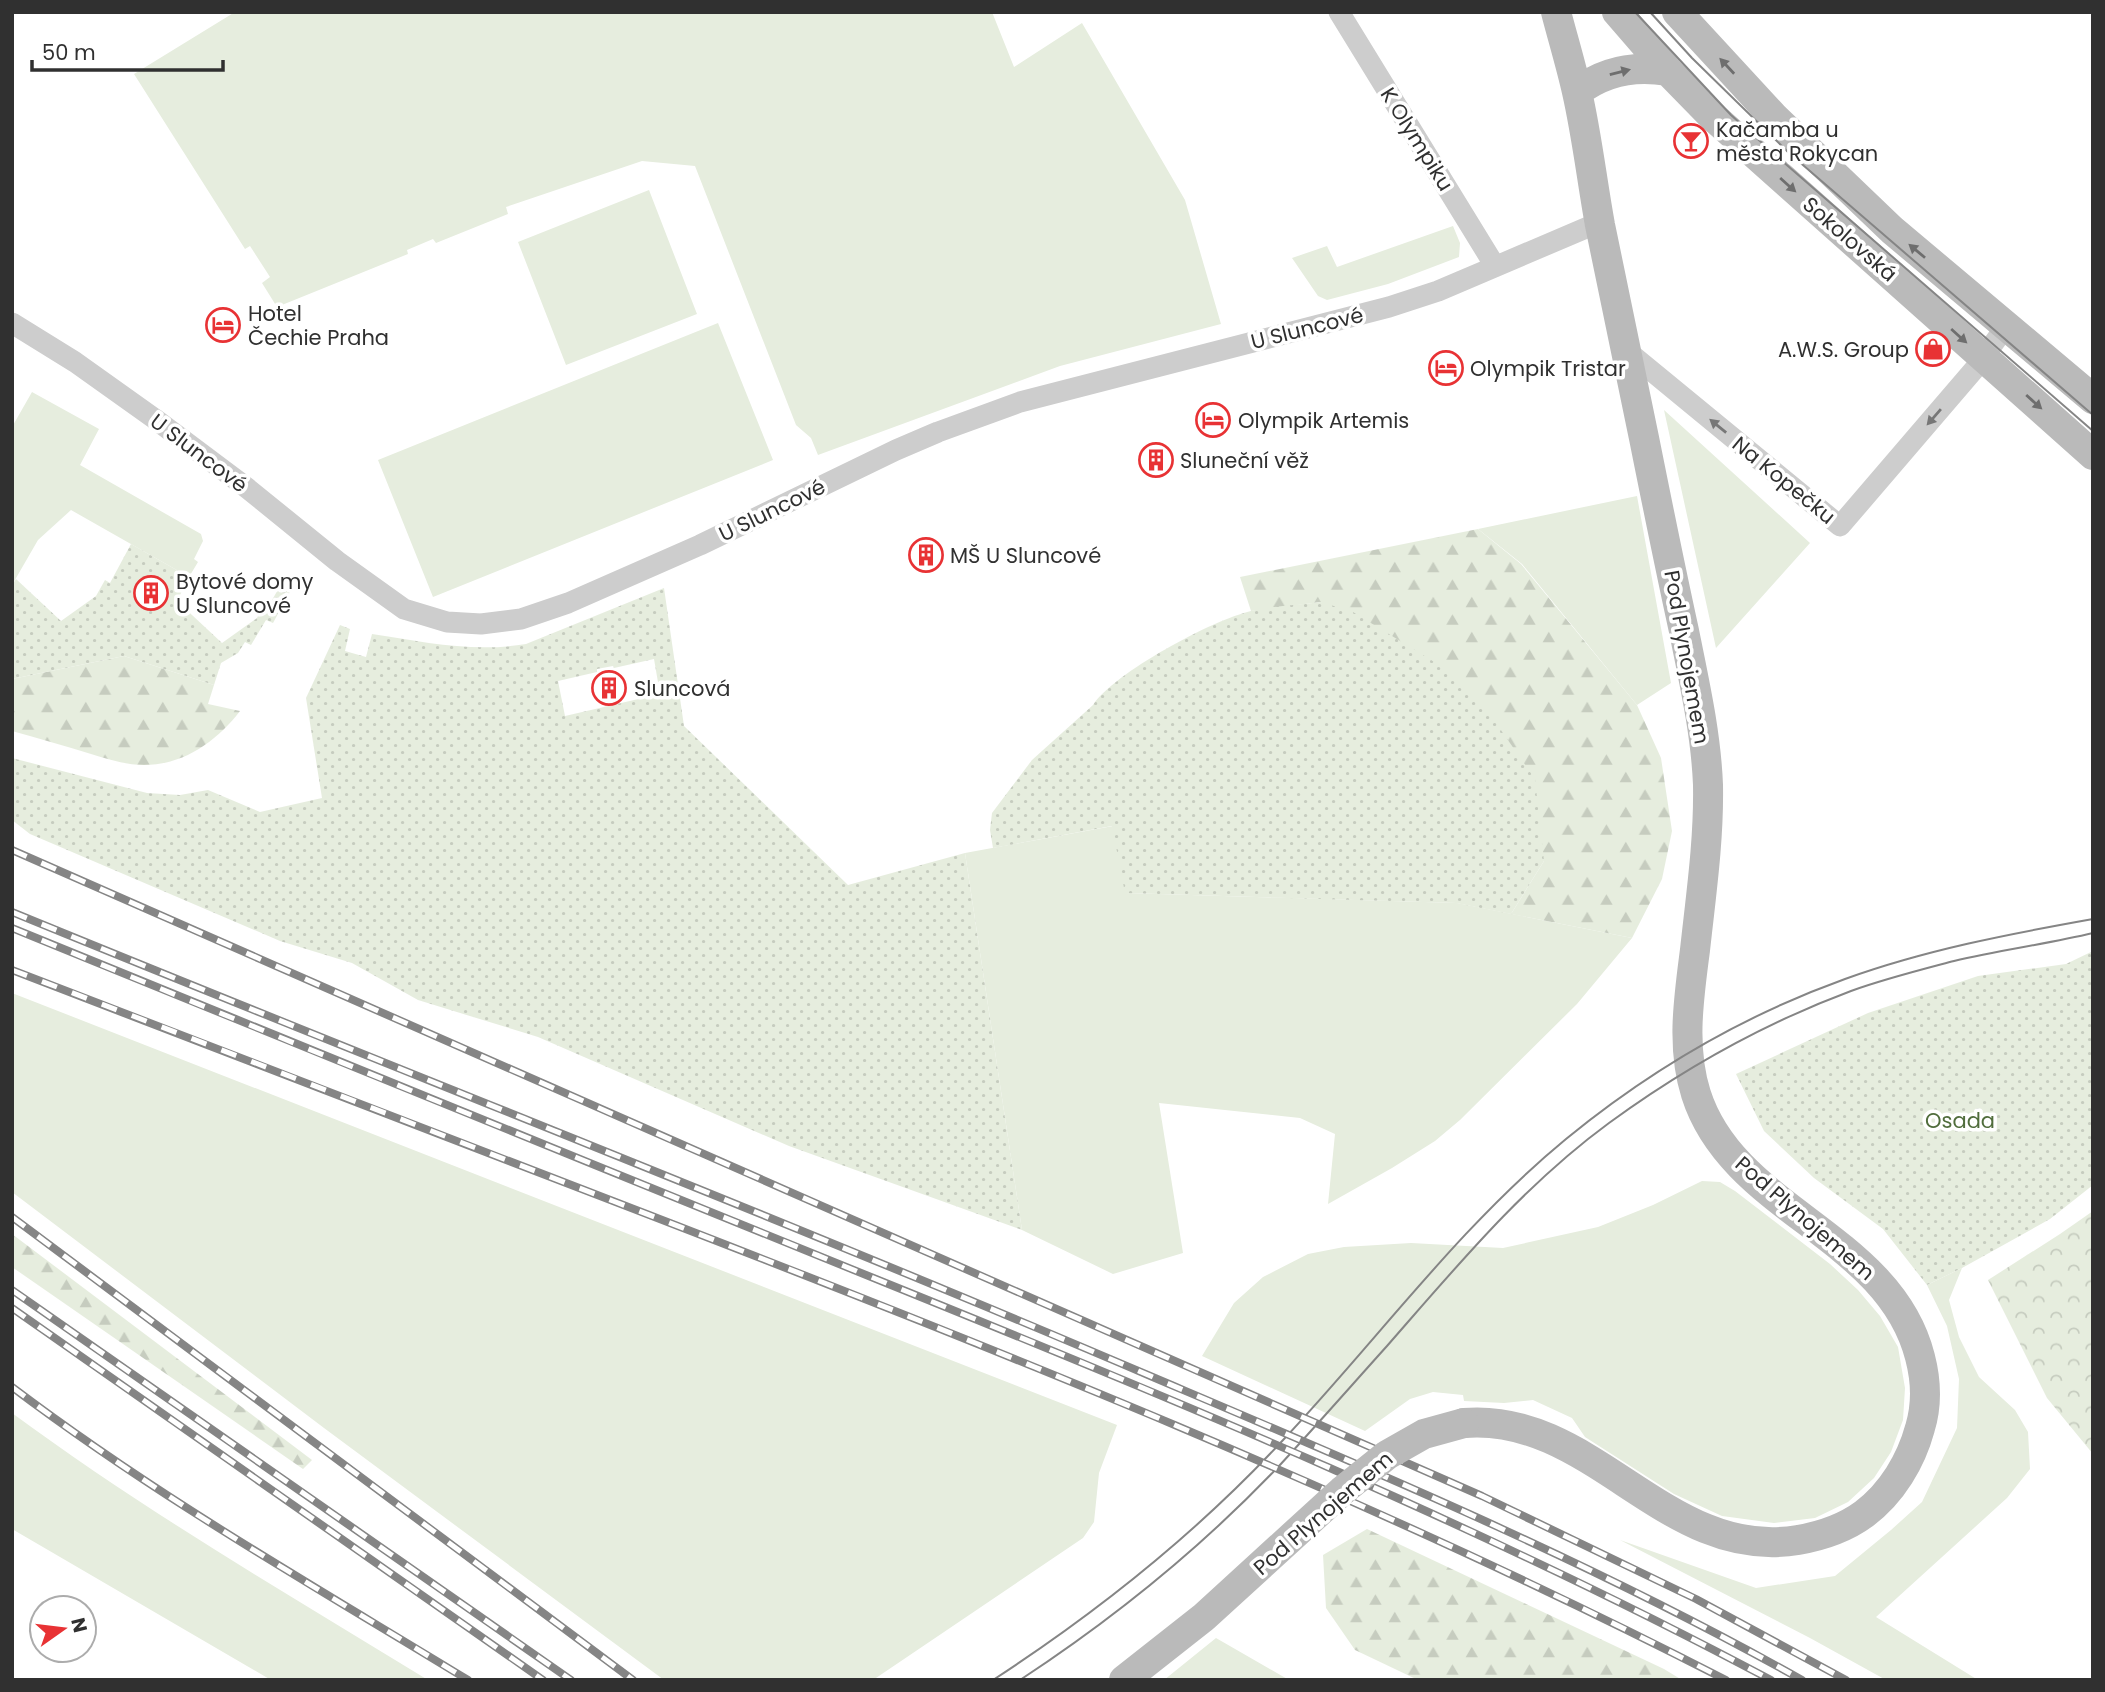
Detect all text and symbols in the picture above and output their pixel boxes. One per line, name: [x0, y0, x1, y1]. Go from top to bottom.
scale bar: [32, 28, 222, 72]
text: 50 m: [42, 38, 96, 67]
one-way arrow: [1719, 58, 1735, 75]
one-way arrow: [1609, 66, 1631, 77]
street label: K Olympiku: [1374, 82, 1460, 196]
place label: Kačamba u města Rokycan: [1716, 115, 1878, 168]
bar icon: Kačamba u města Rokycan: [1672, 122, 1710, 160]
one-way arrow: [1779, 177, 1797, 193]
street label: Sokolovská: [1797, 190, 1903, 288]
one-way arrow: [1908, 243, 1926, 259]
place label: Hotel Čechie Praha: [248, 299, 389, 352]
street label: U Sluncové: [1248, 300, 1366, 356]
hotel icon: Hotel Čechie Praha: [204, 306, 242, 344]
one-way arrow: [1950, 328, 1968, 344]
shop icon: A.W.S. Group: [1914, 330, 1952, 368]
place label: A.W.S. Group: [1778, 335, 1909, 364]
hotel icon: Olympik Tristar: [1427, 349, 1465, 387]
place label: Olympik Tristar: [1470, 354, 1626, 383]
one-way arrow: [2025, 394, 2042, 410]
hotel icon: Olympik Artemis: [1194, 401, 1232, 439]
place label: Olympik Artemis: [1238, 406, 1409, 435]
street label: U Sluncové: [144, 407, 254, 499]
one-way arrow: [1926, 408, 1942, 426]
one-way arrow: [1710, 419, 1727, 434]
street label: Na Kopečku: [1726, 429, 1842, 531]
building icon: Sluneční věž: [1137, 441, 1175, 479]
place label: Sluneční věž: [1180, 446, 1309, 475]
street label: U Sluncové: [714, 472, 830, 548]
building icon: MŠ U Sluncové: [907, 536, 945, 574]
place label: MŠ U Sluncové: [950, 541, 1101, 570]
place label: Bytové domy U Sluncové: [176, 567, 313, 620]
street label: Pod Plynojemem: [1657, 568, 1717, 746]
building icon: Bytové domy U Sluncové: [132, 574, 170, 612]
building icon: Sluncová: [590, 669, 628, 707]
place label: Sluncová: [634, 674, 731, 703]
park label: Osada: [1925, 1106, 1995, 1135]
street label: Pod Plynojemem: [1729, 1149, 1881, 1287]
street label: Pod Plynojemem: [1247, 1444, 1399, 1582]
north arrow: [28, 1594, 98, 1664]
text: N: [64, 1615, 94, 1635]

